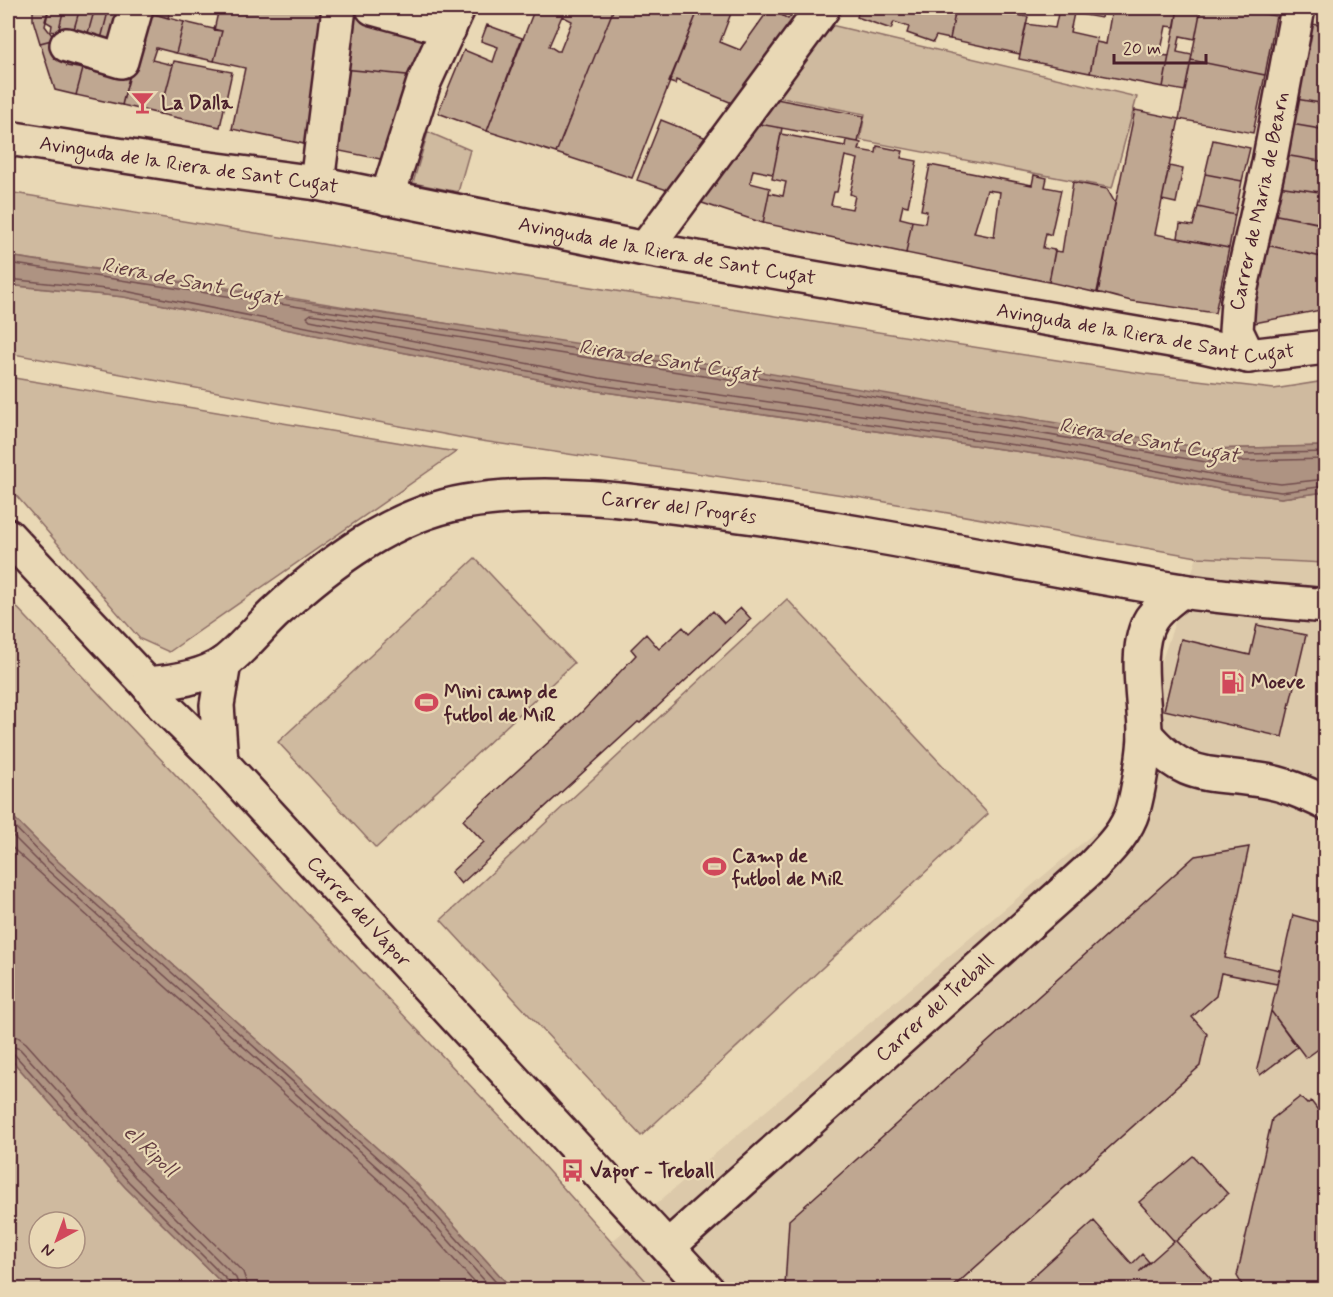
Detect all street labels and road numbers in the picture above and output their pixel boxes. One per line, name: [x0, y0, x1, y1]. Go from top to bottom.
street label: Carrer de Maria de Bearn: [1224, 89, 1296, 311]
street label: Avinguda de la Riera de Sant Cugat: [38, 130, 341, 201]
street label: Avinguda de la Riera de Sant Cugat: [516, 210, 818, 292]
street label: Avinguda de la Riera de Sant Cugat: [995, 297, 1296, 370]
street label: Carrer del Progrés: [600, 485, 758, 531]
street label: Carrer del Vapor: [300, 850, 417, 974]
street label: Carrer del Treball: [870, 948, 1000, 1068]

